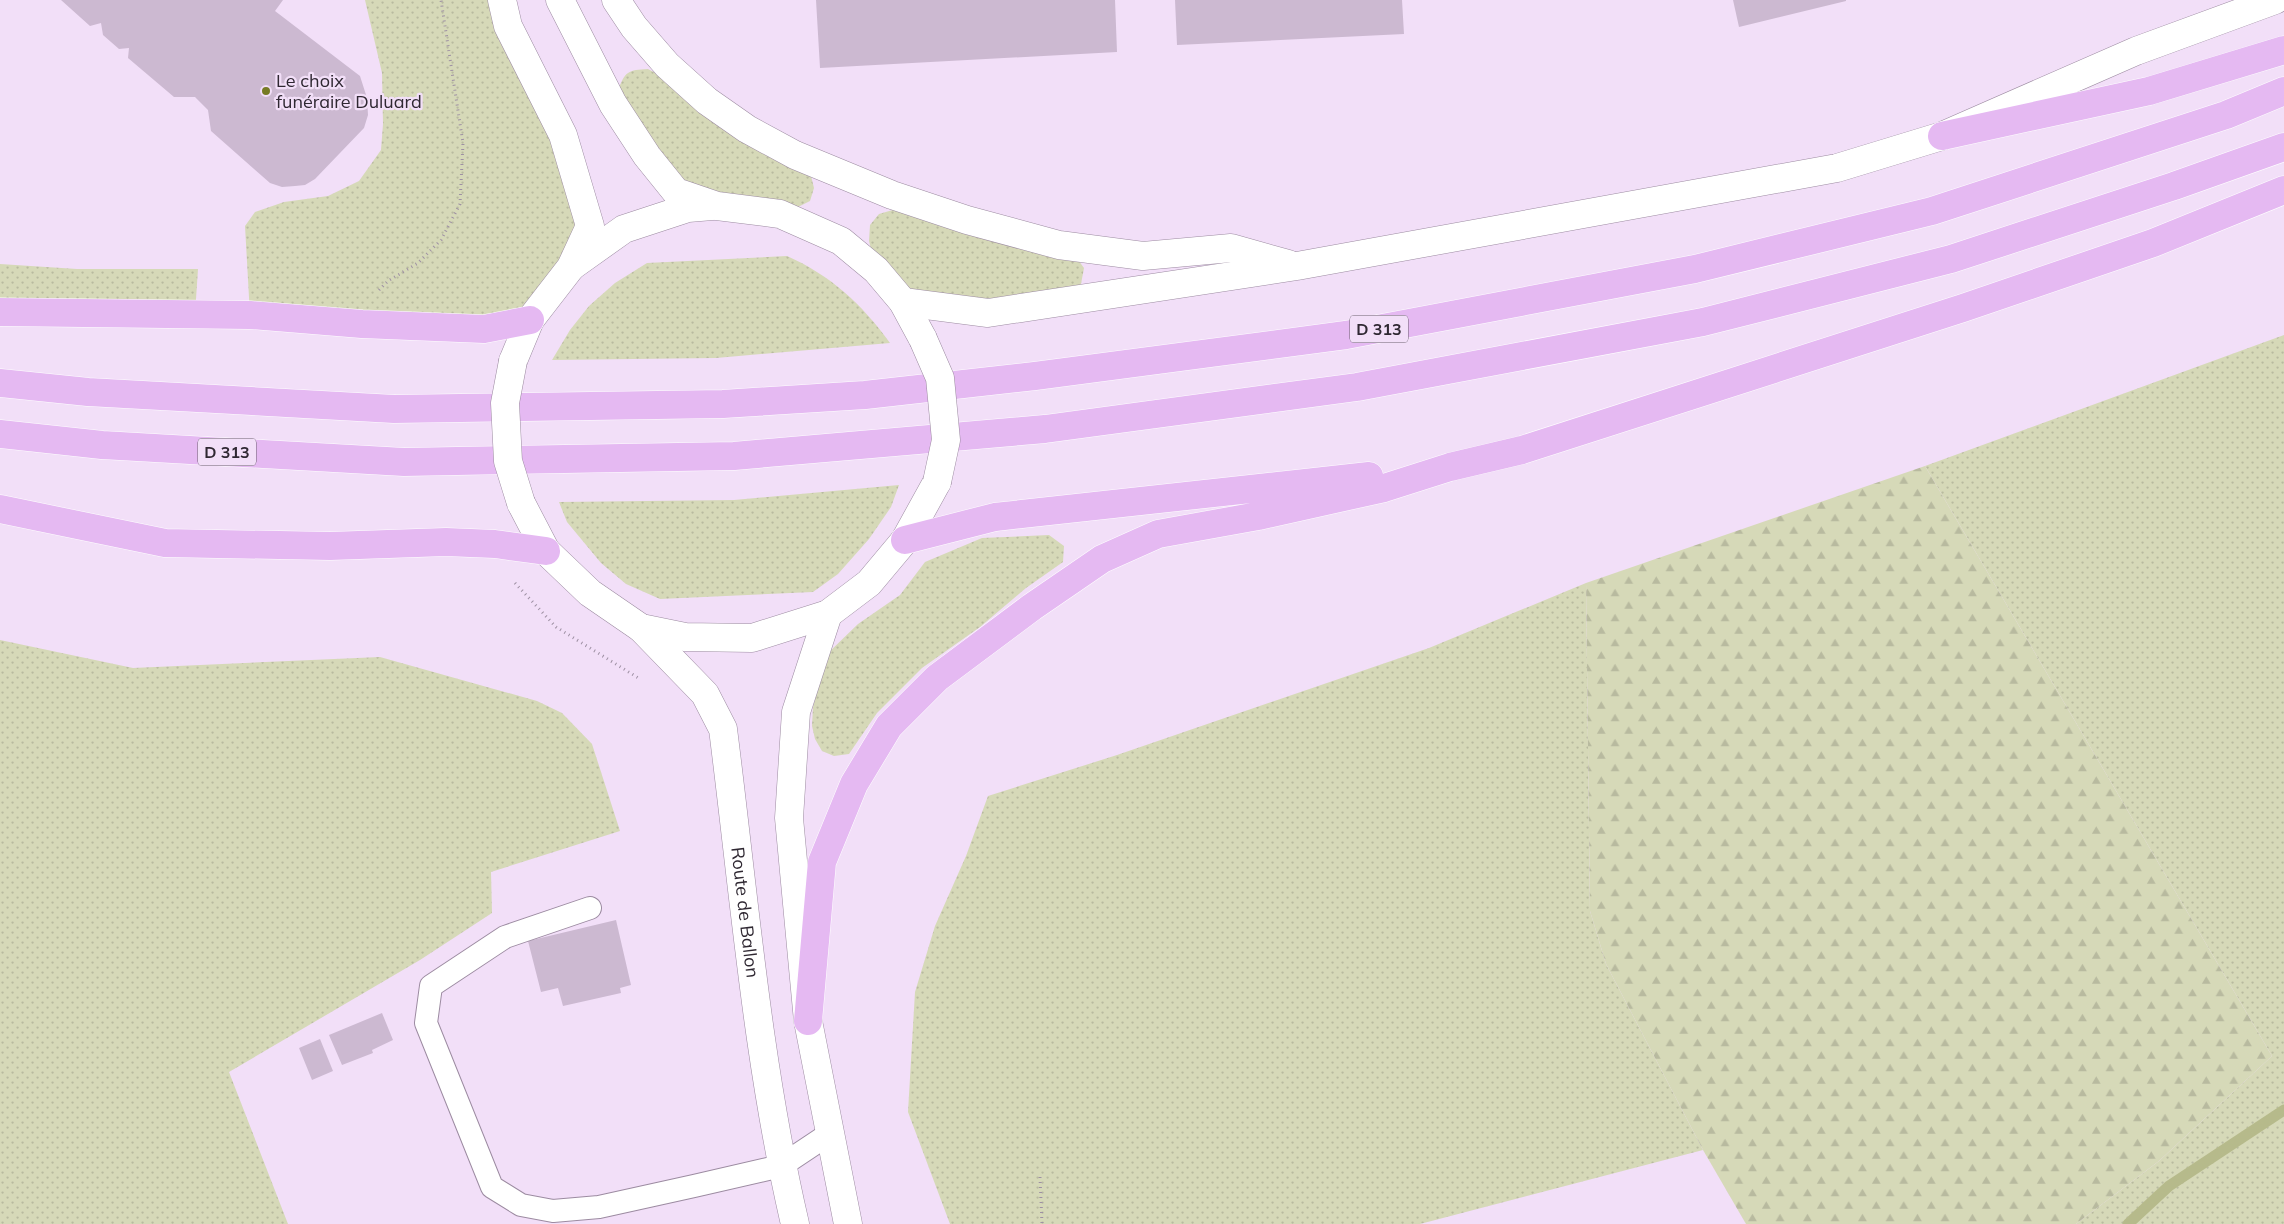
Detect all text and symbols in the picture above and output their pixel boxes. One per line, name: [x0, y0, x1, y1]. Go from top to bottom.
place label: Le choix funéraire Duluard: [276, 69, 422, 113]
marker: Le choix funéraire Duluard: [260, 85, 272, 97]
road number: D 313: [1350, 316, 1408, 342]
road number: D 313: [198, 438, 256, 466]
street label: Route de Ballon: [726, 846, 765, 979]

